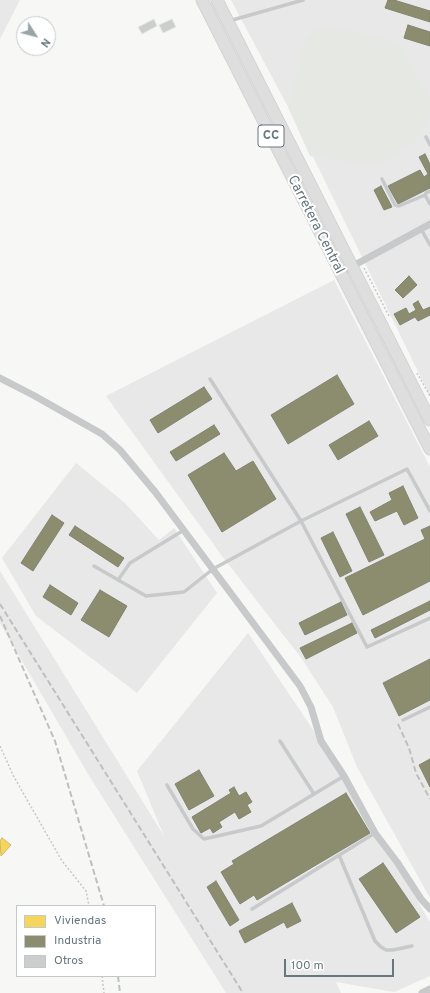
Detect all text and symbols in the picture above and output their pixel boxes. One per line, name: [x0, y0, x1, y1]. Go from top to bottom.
north arrow: [16, 16, 56, 56]
text: N: [37, 35, 53, 50]
road number: CC: [258, 125, 284, 147]
street label: Carretera Central: [283, 173, 347, 277]
legend: [16, 905, 156, 977]
text: Viviendas: [54, 913, 106, 929]
text: Industria: [54, 933, 101, 949]
scale bar: [286, 951, 396, 977]
text: Otros: [54, 953, 83, 969]
text: 100 m: [291, 958, 324, 974]

